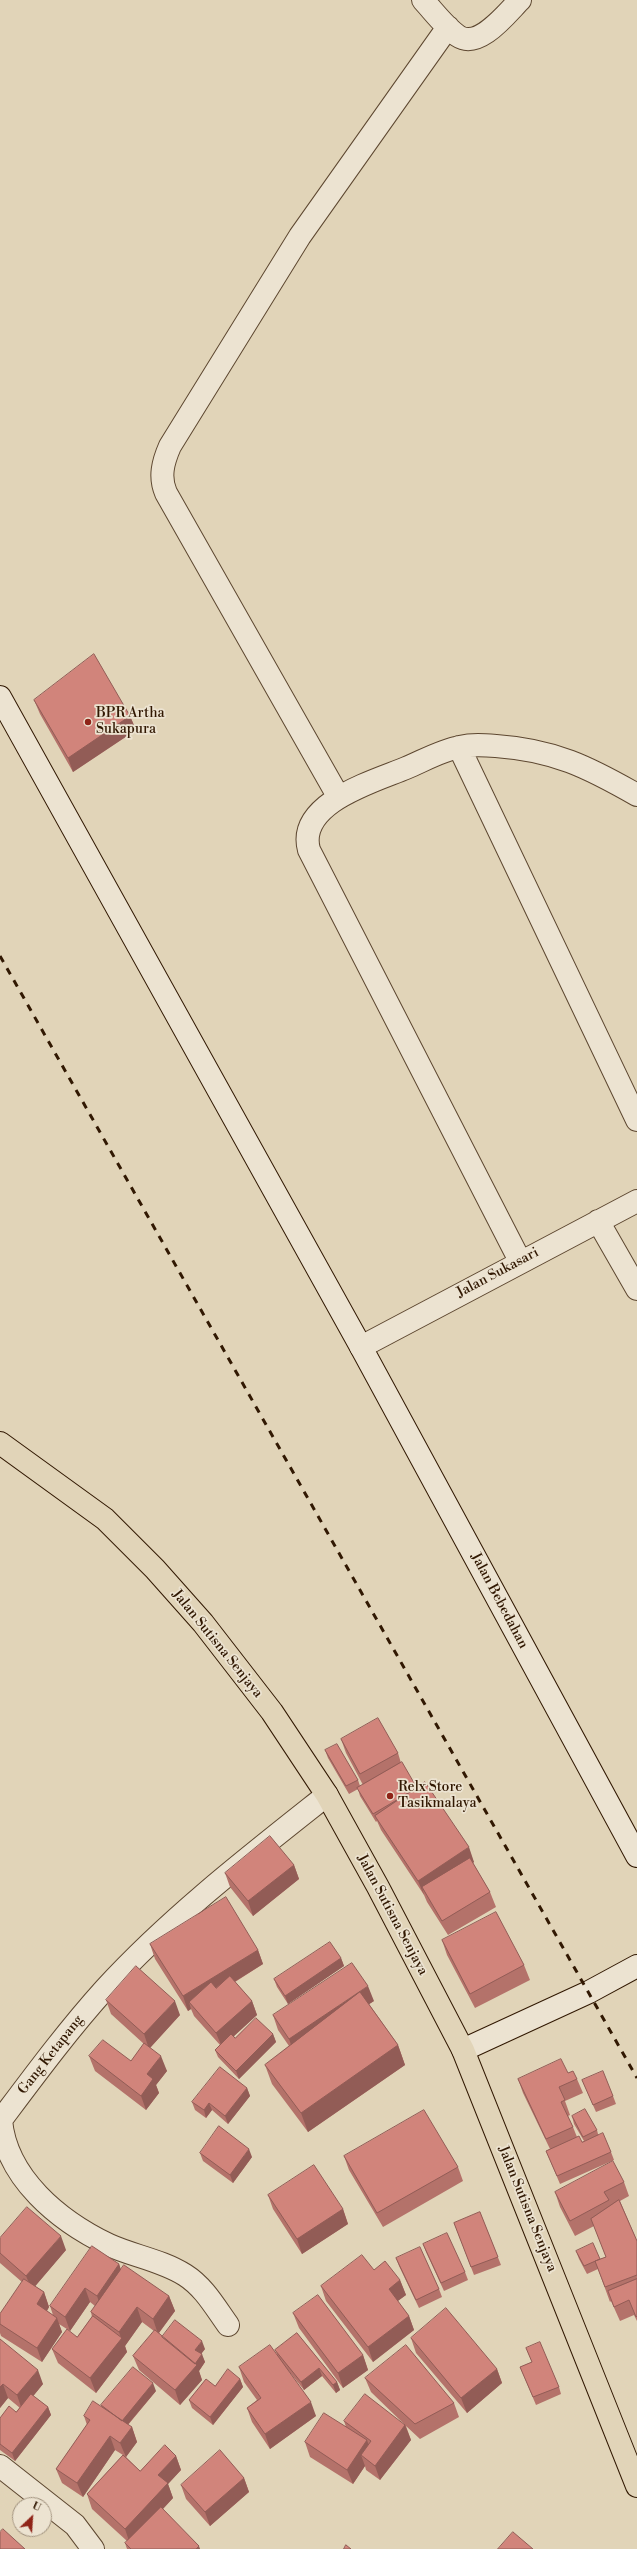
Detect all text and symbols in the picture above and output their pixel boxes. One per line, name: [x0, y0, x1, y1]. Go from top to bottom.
place label: BPR Artha Sukapura: [96, 706, 165, 738]
marker: BPR Artha Sukapura: [83, 717, 93, 727]
street label: Jalan Sukasari: [454, 1244, 542, 1302]
street label: Jalan Bebedahan: [467, 1550, 531, 1652]
street label: Jalan Sutisna Senjaya: [168, 1586, 266, 1702]
place label: Relx Store Tasikmalaya: [398, 1780, 476, 1812]
marker: Relx Store Tasikmalaya: [385, 1791, 395, 1801]
street label: Jalan Sutisna Senjaya: [353, 1852, 431, 1978]
street label: Gang Ketapang: [15, 2012, 87, 2098]
street label: Jalan Sutisna Senjaya: [494, 2144, 560, 2274]
north arrow: [12, 2497, 52, 2537]
text: U: [30, 2499, 43, 2515]

